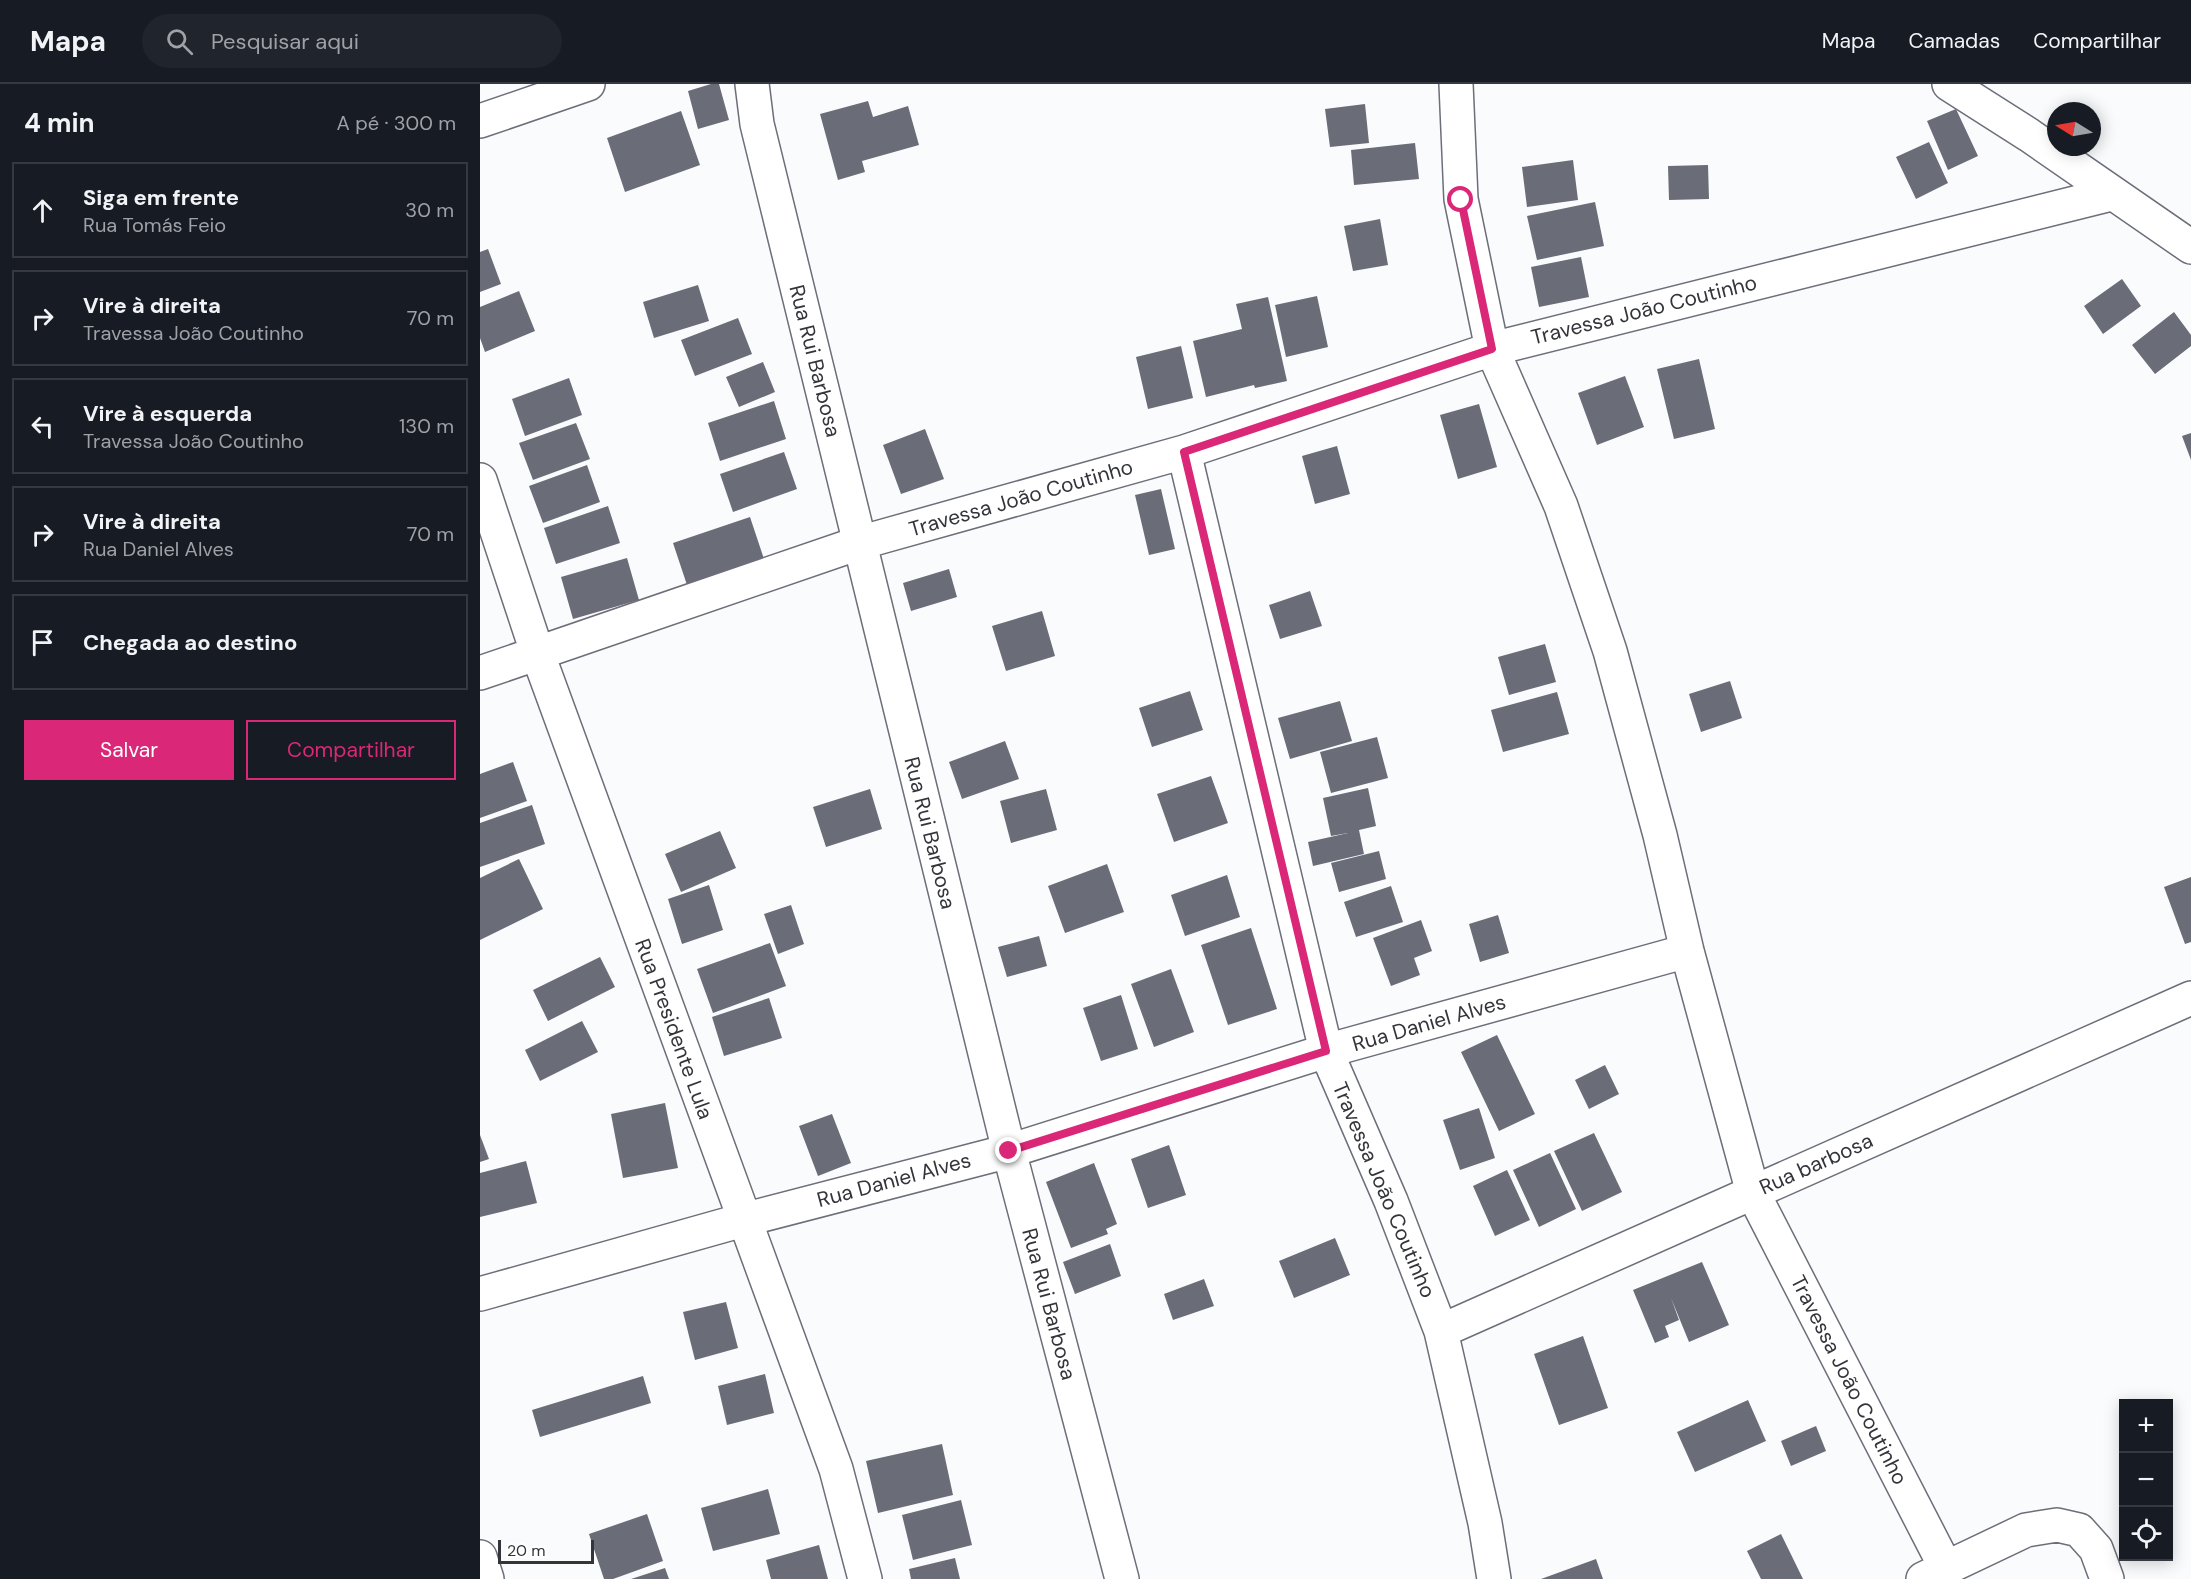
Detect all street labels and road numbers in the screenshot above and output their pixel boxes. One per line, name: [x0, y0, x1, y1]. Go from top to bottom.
street label: Travessa João Coutinho: [1528, 268, 1760, 352]
street label: Rua Rui Barbosa: [783, 282, 847, 440]
street label: Travessa João Coutinho: [906, 453, 1136, 543]
street label: Rua Rui Barbosa: [898, 754, 962, 912]
street label: Rua Presidente Lula: [628, 935, 720, 1123]
street label: Rua Daniel Alves: [1349, 988, 1509, 1058]
street label: Travessa João Coutinho: [1326, 1078, 1442, 1302]
street label: Rua barbosa: [1755, 1127, 1877, 1201]
street label: Rua Daniel Alves: [814, 1146, 974, 1214]
street label: Rua Rui Barbosa: [1015, 1225, 1083, 1383]
street label: Travessa João Coutinho: [1784, 1270, 1914, 1490]

